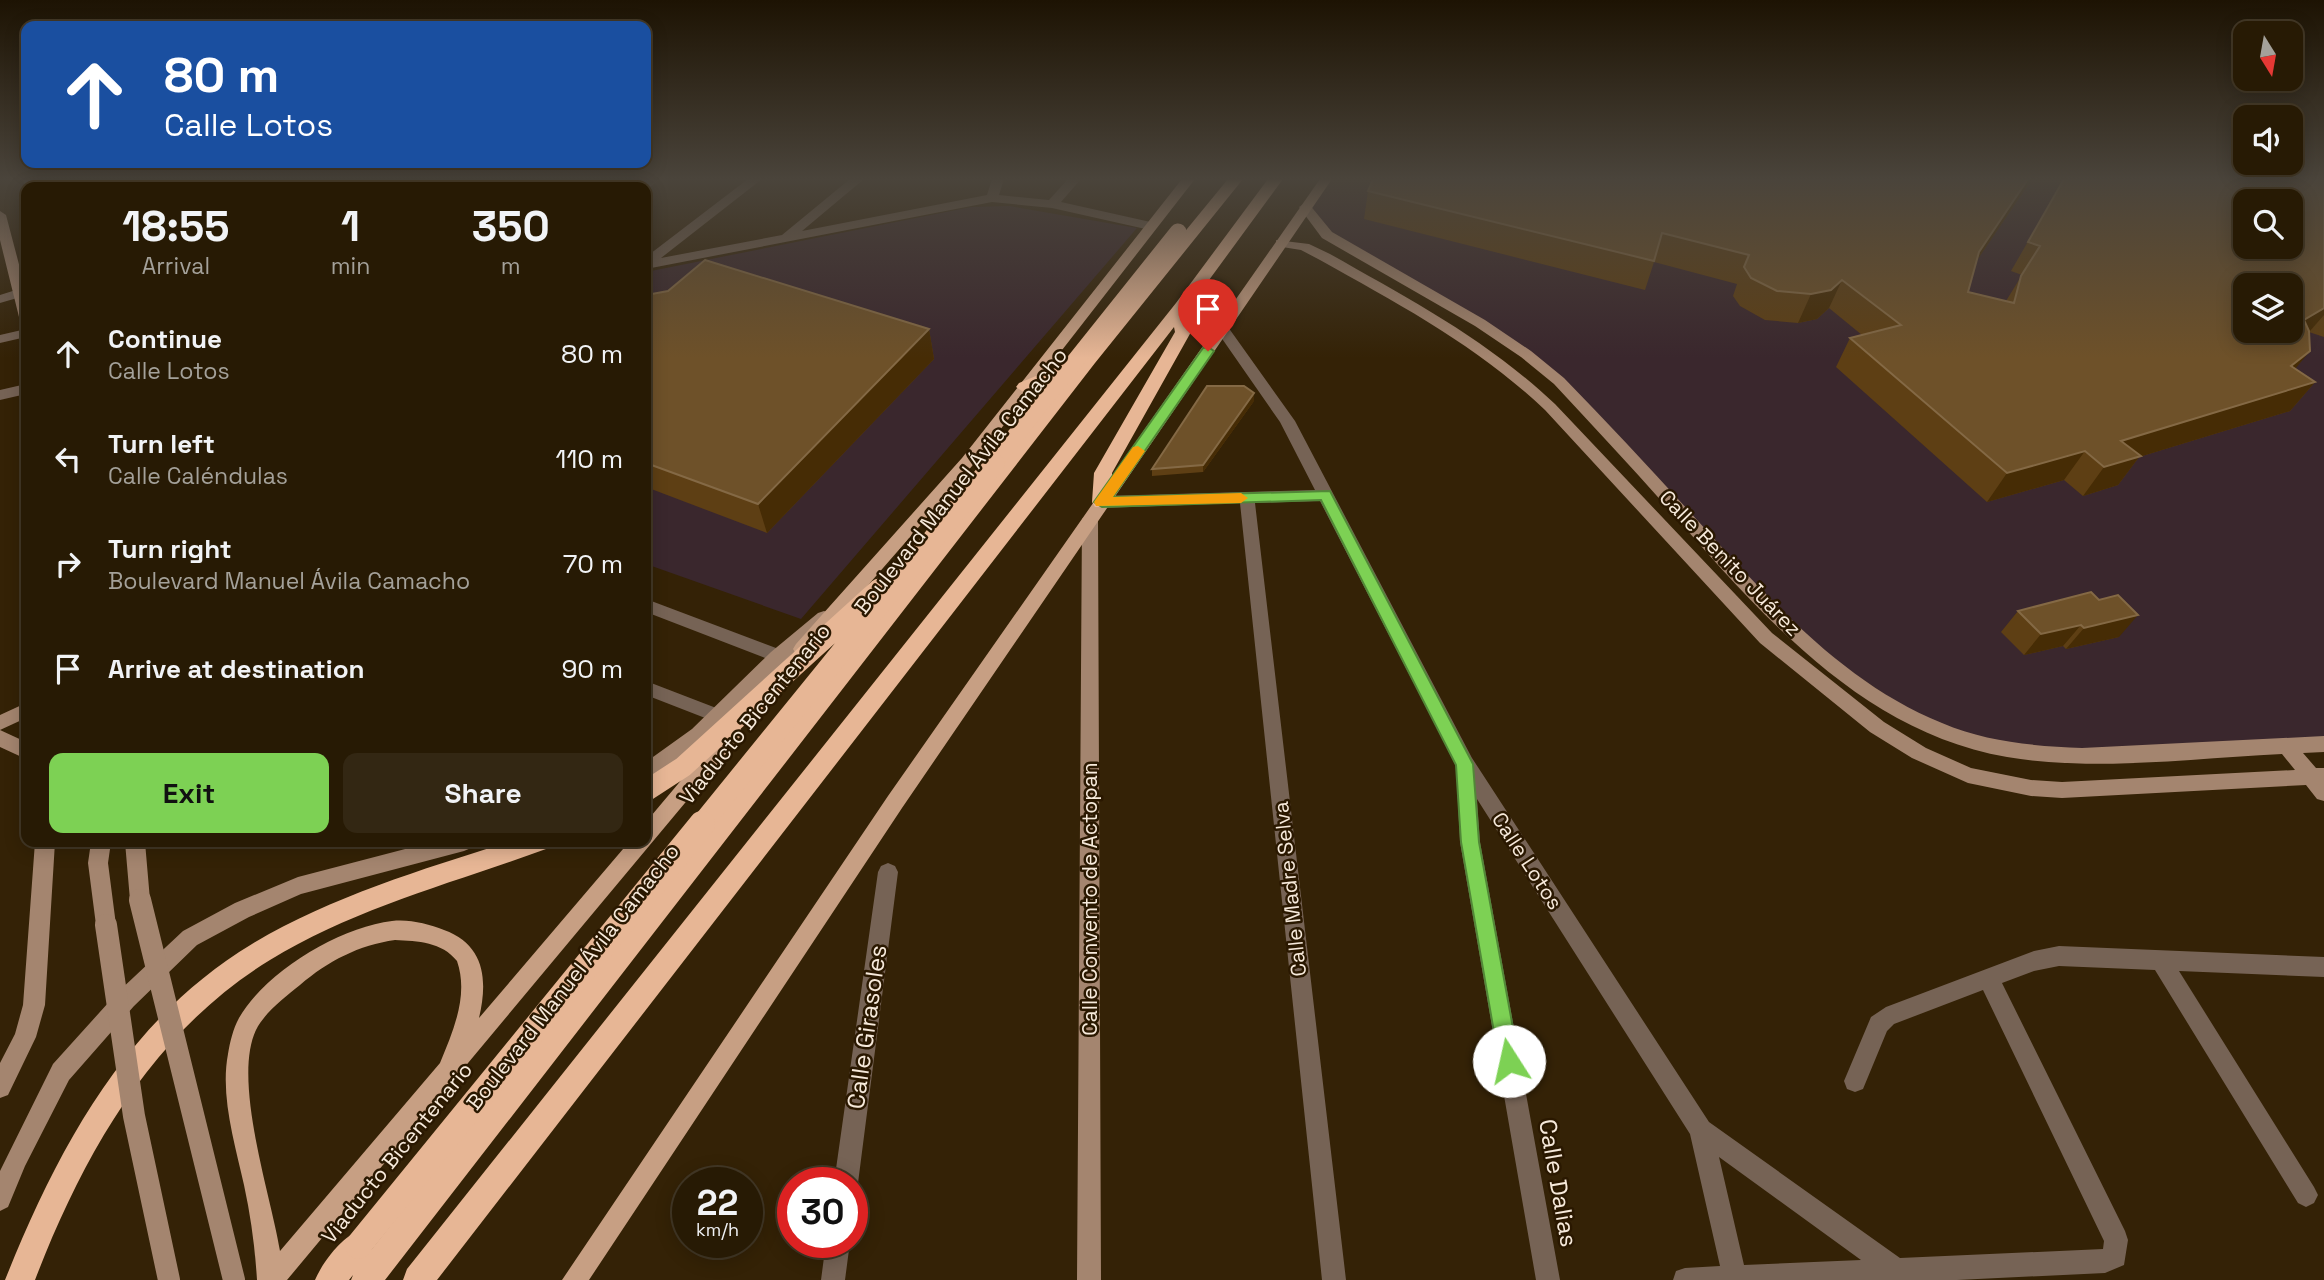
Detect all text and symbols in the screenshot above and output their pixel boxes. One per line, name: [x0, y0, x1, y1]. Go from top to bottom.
north arrow: [2233, 21, 2303, 91]
map controls: [2233, 21, 2303, 343]
text: 80 m: [164, 44, 279, 106]
icon: ahead: [49, 49, 140, 140]
text: Calle Lotos: [164, 105, 333, 145]
button: sound: [2233, 105, 2303, 175]
button: search: [2233, 189, 2303, 259]
text: 18:55: [122, 200, 229, 253]
text: 1: [341, 200, 360, 253]
text: 350: [472, 200, 550, 253]
text: Arrival: [142, 251, 210, 281]
text: min: [331, 251, 370, 281]
text: m: [501, 251, 521, 281]
button: layers: [2233, 273, 2303, 343]
pin: [1178, 279, 1238, 351]
icon: arrive: [1189, 290, 1227, 328]
text: Continue: [108, 322, 222, 356]
icon: ahead: [49, 335, 87, 373]
text: 80 m: [561, 337, 623, 371]
street label: Boulevard Manuel Ávila Camacho: [848, 342, 1073, 619]
text: Calle Lotos: [108, 356, 230, 386]
text: Turn left: [108, 427, 215, 461]
icon: left: [49, 440, 87, 478]
text: 110 m: [556, 442, 623, 476]
text: Calle Caléndulas: [108, 461, 288, 491]
street label: Calle Benito Juárez: [1654, 484, 1807, 641]
text: Turn right: [108, 532, 232, 566]
icon: right: [49, 545, 87, 583]
text: 70 m: [563, 547, 623, 581]
text: Boulevard Manuel Ávila Camacho: [108, 566, 470, 596]
street label: Viaducto Bicentenario: [673, 618, 836, 810]
icon: arrive: [49, 650, 87, 688]
text: Arrive at destination: [108, 652, 365, 686]
text: 90 m: [561, 652, 623, 686]
button: Exit: [49, 753, 329, 833]
button: Share: [343, 753, 623, 833]
street label: Calle Convento de Actopan: [1076, 762, 1103, 1036]
street label: Calle Madre Selva: [1267, 800, 1312, 978]
street label: Calle Lotos: [1486, 807, 1569, 915]
street label: Boulevard Manuel Ávila Camacho: [460, 838, 685, 1115]
street label: Calle Girasoles: [840, 943, 893, 1111]
position arrow: [1472, 1024, 1546, 1098]
street label: Viaducto Bicentenario: [315, 1057, 478, 1249]
street label: Calle Dalias: [1532, 1117, 1585, 1249]
speed limit sign: 30: [777, 1167, 868, 1258]
text: 22: [697, 1181, 738, 1225]
text: km/h: [696, 1218, 739, 1241]

